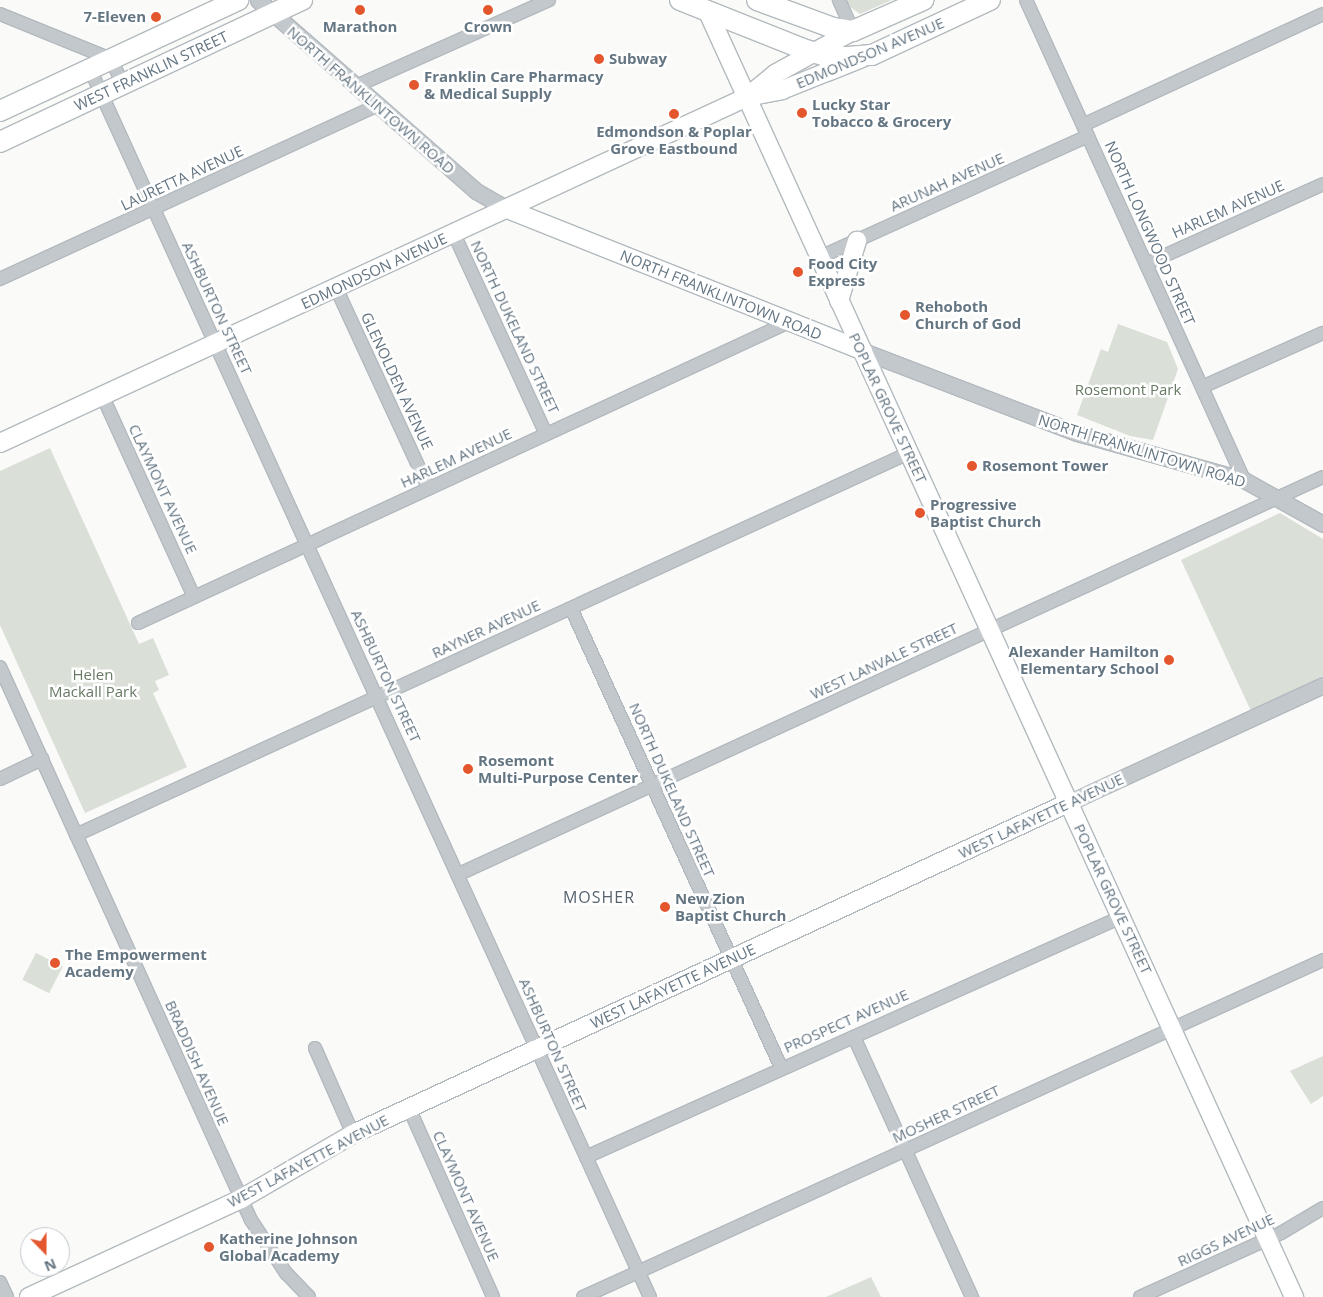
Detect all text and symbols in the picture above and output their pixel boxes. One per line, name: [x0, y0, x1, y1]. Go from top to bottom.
marker: Marathon: [354, 4, 366, 16]
marker: Crown: [482, 4, 494, 16]
place label: 7-Eleven: [84, 8, 146, 26]
marker: 7-Eleven: [150, 11, 162, 23]
street label: EDMONDSON AVENUE: [793, 14, 947, 92]
place label: Marathon: [323, 18, 397, 36]
place label: Crown: [464, 18, 512, 36]
street label: NORTH FRANKLINTOWN ROAD: [284, 22, 458, 178]
street label: WEST FRANKLIN STREET: [71, 27, 231, 115]
place label: Subway: [609, 50, 667, 68]
marker: Subway: [593, 53, 605, 65]
place label: Franklin Care Pharmacy & Medical Supply: [424, 67, 604, 102]
marker: Franklin Care Pharmacy & Medical Supply: [408, 79, 420, 91]
place label: Lucky Star Tobacco & Grocery: [812, 95, 951, 130]
marker: Lucky Star Tobacco & Grocery: [796, 107, 808, 119]
marker: Edmondson & Poplar Grove Eastbound: [668, 108, 680, 120]
place label: Edmondson & Poplar Grove Eastbound: [596, 122, 752, 157]
street label: NORTH LONGWOOD STREET: [1101, 138, 1199, 328]
street label: LAURETTA AVENUE: [118, 142, 246, 214]
street label: ARUNAH AVENUE: [887, 149, 1007, 215]
street label: HARLEM AVENUE: [1169, 176, 1287, 242]
street label: EDMONDSON AVENUE: [298, 229, 450, 313]
street label: NORTH DUKELAND STREET: [467, 238, 563, 416]
street label: ASHBURTON STREET: [178, 239, 256, 377]
street label: NORTH FRANKLINTOWN ROAD: [618, 246, 824, 344]
place label: Food City Express: [808, 254, 877, 289]
marker: Food City Express: [792, 266, 804, 278]
place label: Rehoboth Church of God: [915, 297, 1021, 332]
street label: GLENOLDEN AVENUE: [357, 309, 437, 453]
marker: Rehoboth Church of God: [899, 309, 911, 321]
street label: POPLAR GROVE STREET: [845, 330, 931, 486]
park label: Rosemont Park: [1075, 381, 1181, 399]
street label: NORTH FRANKLINTOWN ROAD: [1036, 411, 1248, 491]
street label: CLAYMONT AVENUE: [125, 421, 201, 557]
street label: HARLEM AVENUE: [398, 424, 514, 492]
place label: Rosemont Tower: [982, 457, 1108, 475]
marker: Rosemont Tower: [966, 460, 978, 472]
place label: Progressive Baptist Church: [930, 495, 1041, 530]
marker: Progressive Baptist Church: [914, 507, 926, 519]
street label: RAYNER AVENUE: [429, 596, 543, 662]
street label: ASHBURTON STREET: [347, 607, 425, 745]
street label: WEST LANVALE STREET: [808, 619, 960, 703]
place label: Alexander Hamilton Elementary School: [1008, 642, 1159, 677]
marker: Alexander Hamilton Elementary School: [1163, 654, 1175, 666]
park label: Helen Mackall Park: [49, 665, 137, 700]
street label: NORTH DUKELAND STREET: [625, 700, 719, 880]
place label: Rosemont Multi-Purpose Center: [478, 751, 638, 786]
marker: Rosemont Multi-Purpose Center: [462, 763, 474, 775]
street label: WEST LAFAYETTE AVENUE: [956, 770, 1126, 862]
street label: POPLAR GROVE STREET: [1070, 821, 1156, 977]
district label: MOSHER: [562, 887, 636, 907]
place label: New Zion Baptist Church: [675, 889, 786, 924]
marker: New Zion Baptist Church: [659, 901, 671, 913]
street label: WEST LAFAYETTE AVENUE: [588, 940, 758, 1032]
place label: The Empowerment Academy: [65, 945, 207, 980]
marker: The Empowerment Academy: [49, 957, 61, 969]
street label: ASHBURTON STREET: [515, 975, 591, 1115]
street label: PROSPECT AVENUE: [781, 985, 911, 1057]
street label: BRADDISH AVENUE: [161, 998, 233, 1128]
street label: MOSHER STREET: [889, 1081, 1003, 1147]
street label: WEST LAFAYETTE AVENUE: [224, 1111, 392, 1211]
street label: CLAYMONT AVENUE: [429, 1128, 503, 1264]
street label: RIGGS AVENUE: [1175, 1210, 1277, 1270]
north arrow: [20, 1227, 70, 1277]
place label: Katherine Johnson Global Academy: [219, 1229, 358, 1264]
marker: Katherine Johnson Global Academy: [203, 1241, 215, 1253]
text: N: [42, 1254, 59, 1276]

